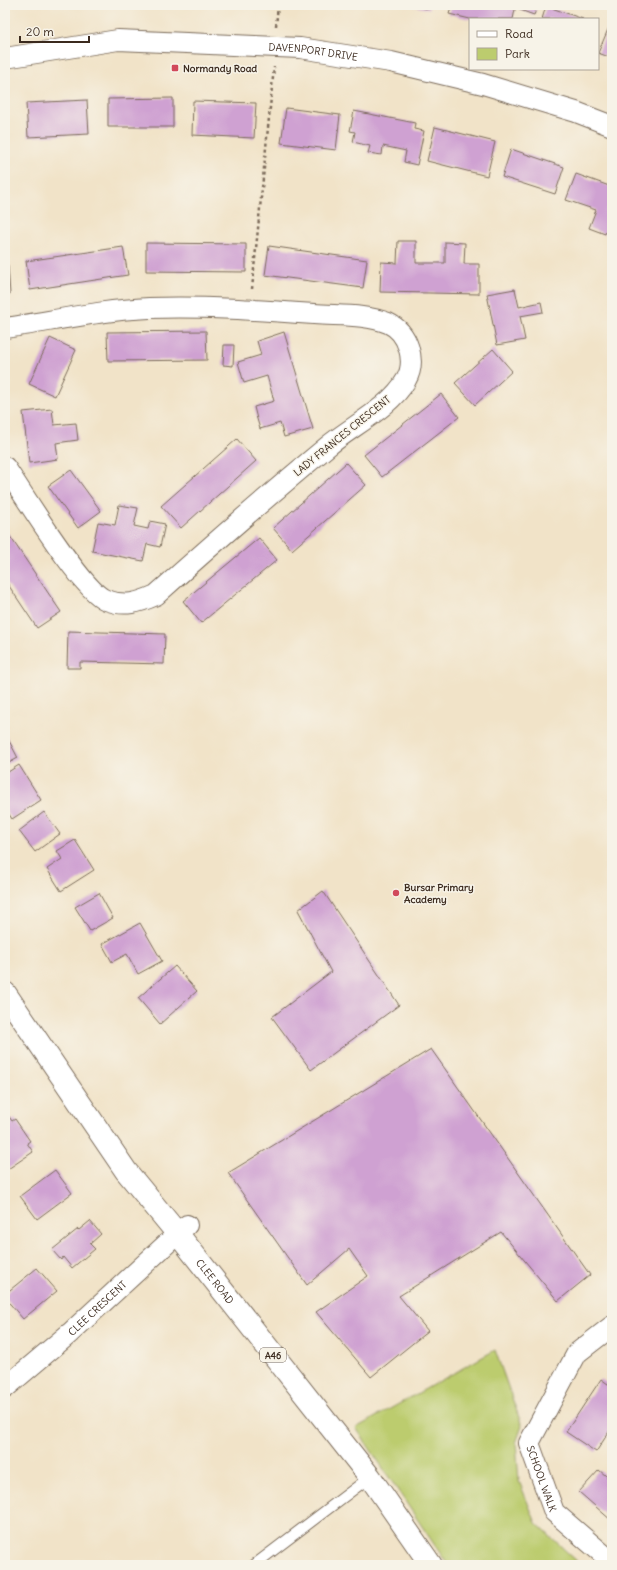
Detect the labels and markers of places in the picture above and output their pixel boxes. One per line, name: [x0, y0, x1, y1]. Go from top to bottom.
place label: Normandy Road: [183, 62, 257, 75]
marker: Normandy Road: [170, 63, 180, 73]
place label: Bursar Primary Academy: [404, 881, 474, 906]
marker: Bursar Primary Academy: [391, 888, 401, 898]

